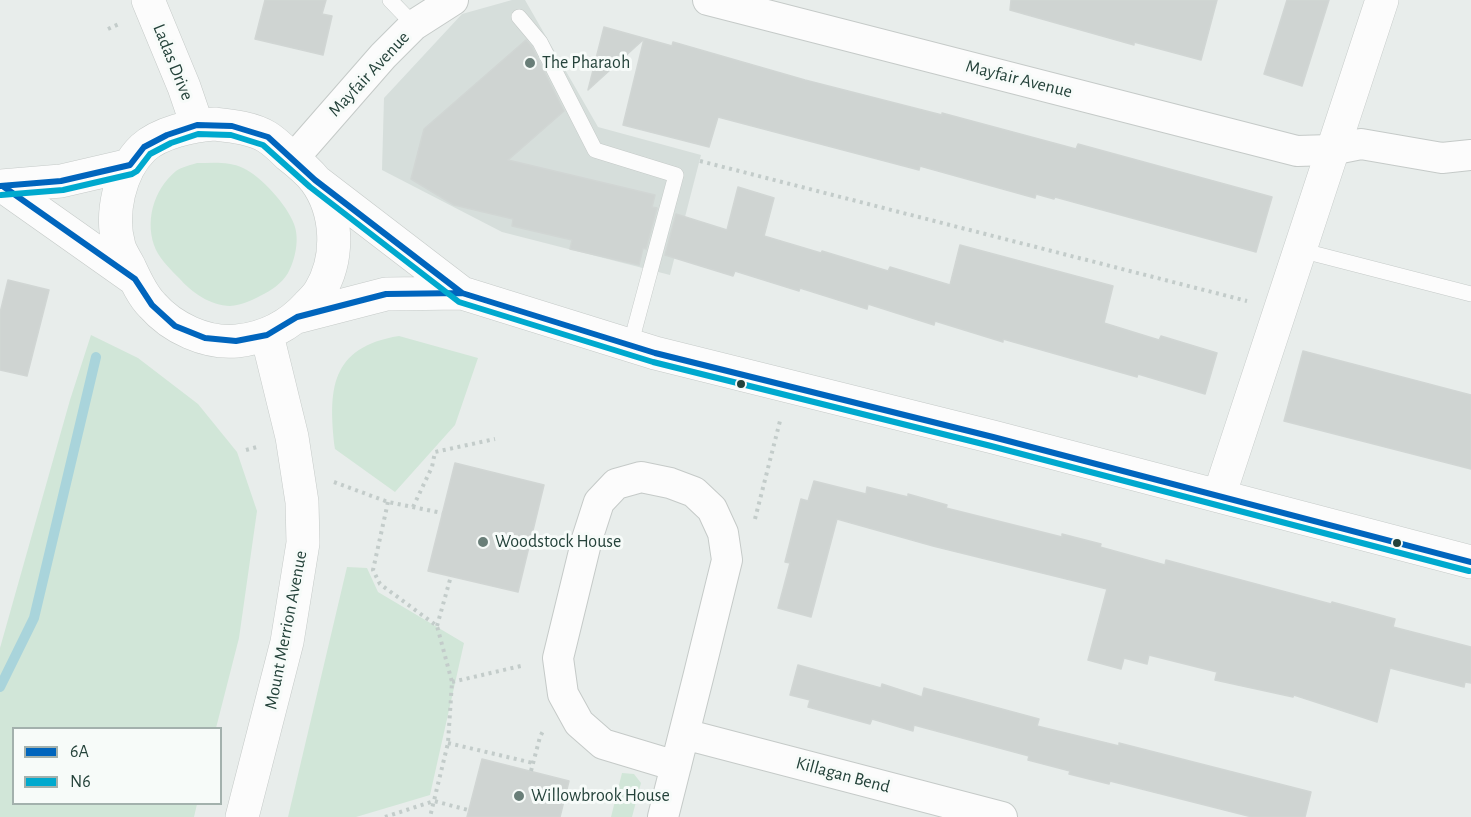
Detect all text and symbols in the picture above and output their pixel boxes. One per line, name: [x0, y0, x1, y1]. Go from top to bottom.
street label: Ladas Drive: [148, 21, 198, 103]
street label: Mayfair Avenue: [324, 27, 414, 121]
place label: The Pharaoh: [542, 52, 630, 74]
street label: Mayfair Avenue: [964, 55, 1074, 103]
marker: The Pharaoh: [523, 56, 537, 70]
unlabelled marker: [735, 378, 747, 390]
place label: Woodstock House: [495, 531, 621, 553]
marker: Woodstock House: [476, 535, 490, 549]
unlabelled marker: [1391, 537, 1403, 549]
street label: Mount Merrion Avenue: [260, 549, 312, 711]
legend: [12, 727, 222, 805]
text: 6A: [70, 743, 89, 761]
street label: Killagan Bend: [793, 752, 893, 798]
text: N6: [70, 773, 91, 791]
place label: Willowbrook House: [531, 785, 670, 807]
marker: Willowbrook House: [512, 789, 526, 803]

